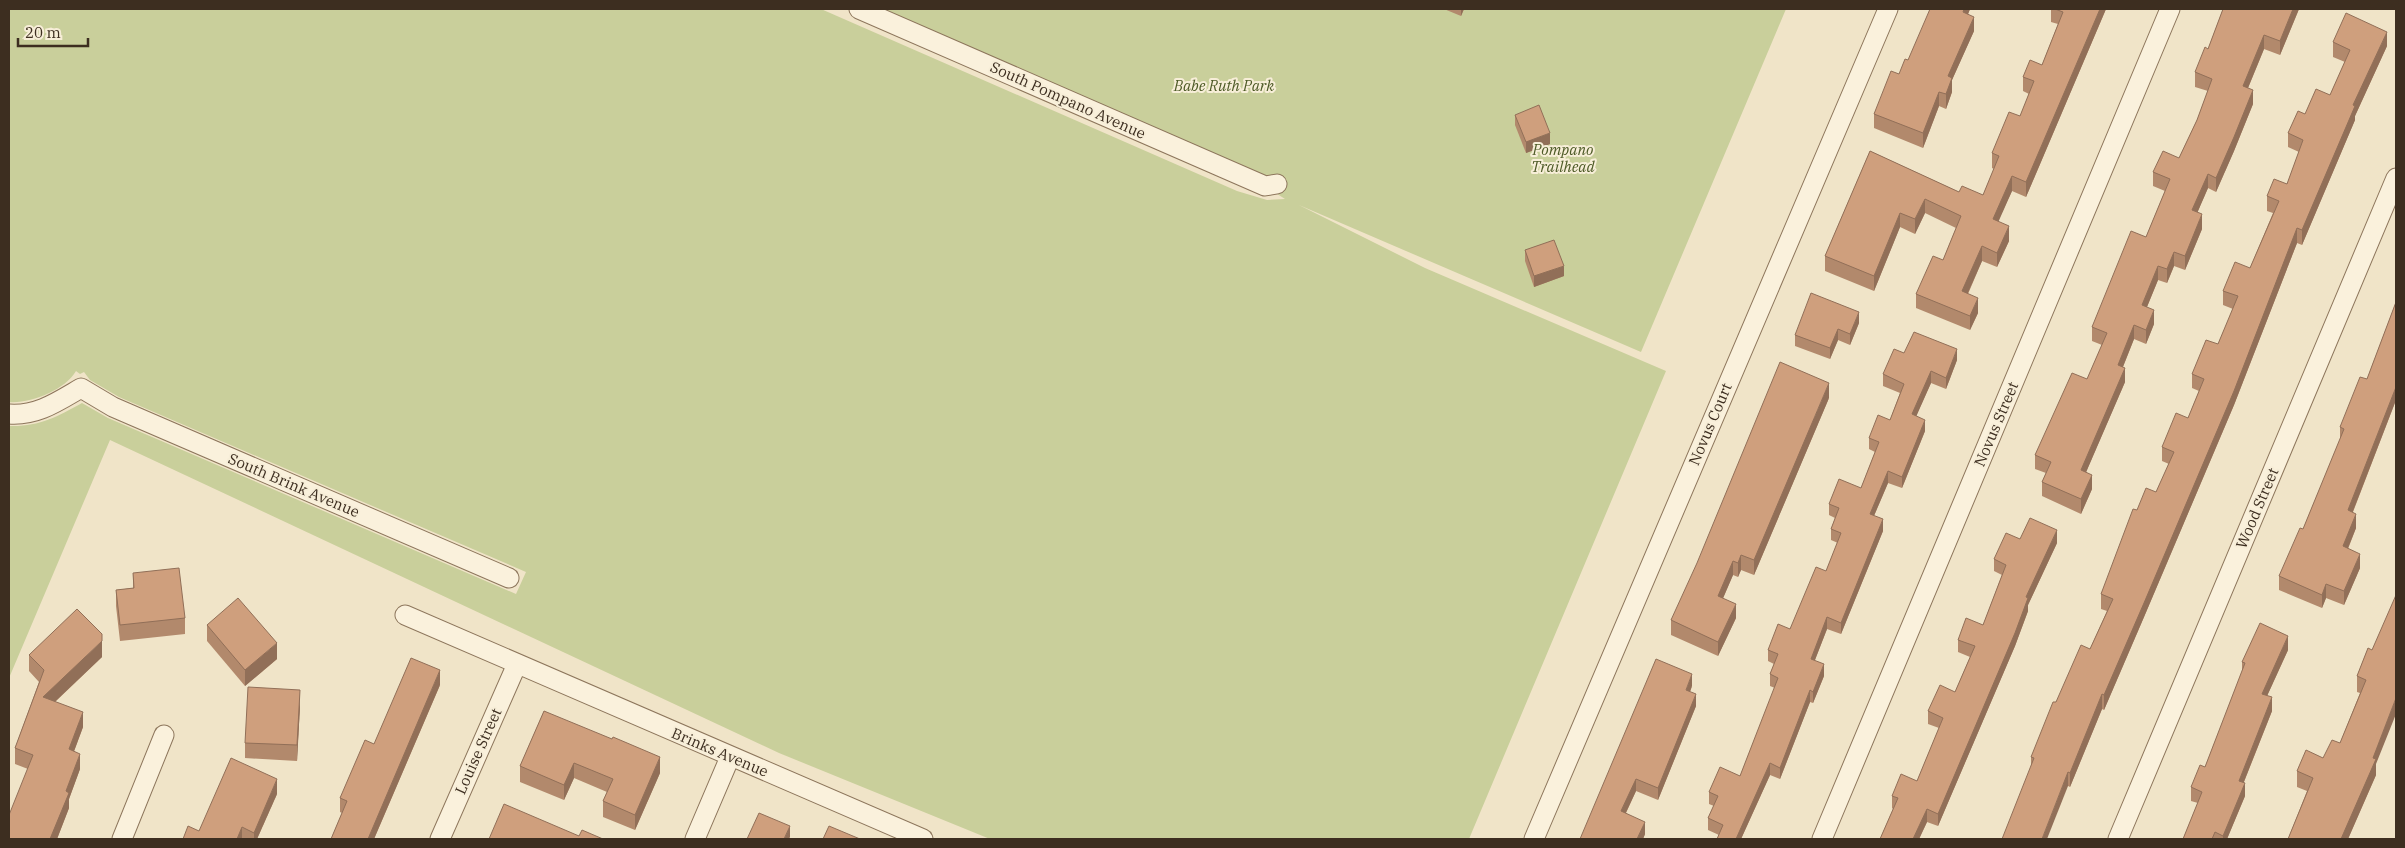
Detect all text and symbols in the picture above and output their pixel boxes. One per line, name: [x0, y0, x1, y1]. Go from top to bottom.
scale bar: [18, 15, 88, 47]
text: 20 m: [25, 23, 61, 42]
street label: South Pompano Avenue: [987, 57, 1149, 143]
park label: Babe Ruth Park: [1173, 76, 1274, 95]
park label: Pompano Trailhead: [1531, 140, 1596, 176]
street label: Novus Street: [1970, 379, 2022, 469]
street label: Novus Court: [1684, 380, 1736, 468]
street label: South Brink Avenue: [226, 449, 362, 521]
street label: Wood Street: [2231, 465, 2283, 551]
street label: Louise Street: [451, 705, 505, 797]
street label: Brinks Avenue: [669, 723, 771, 781]

